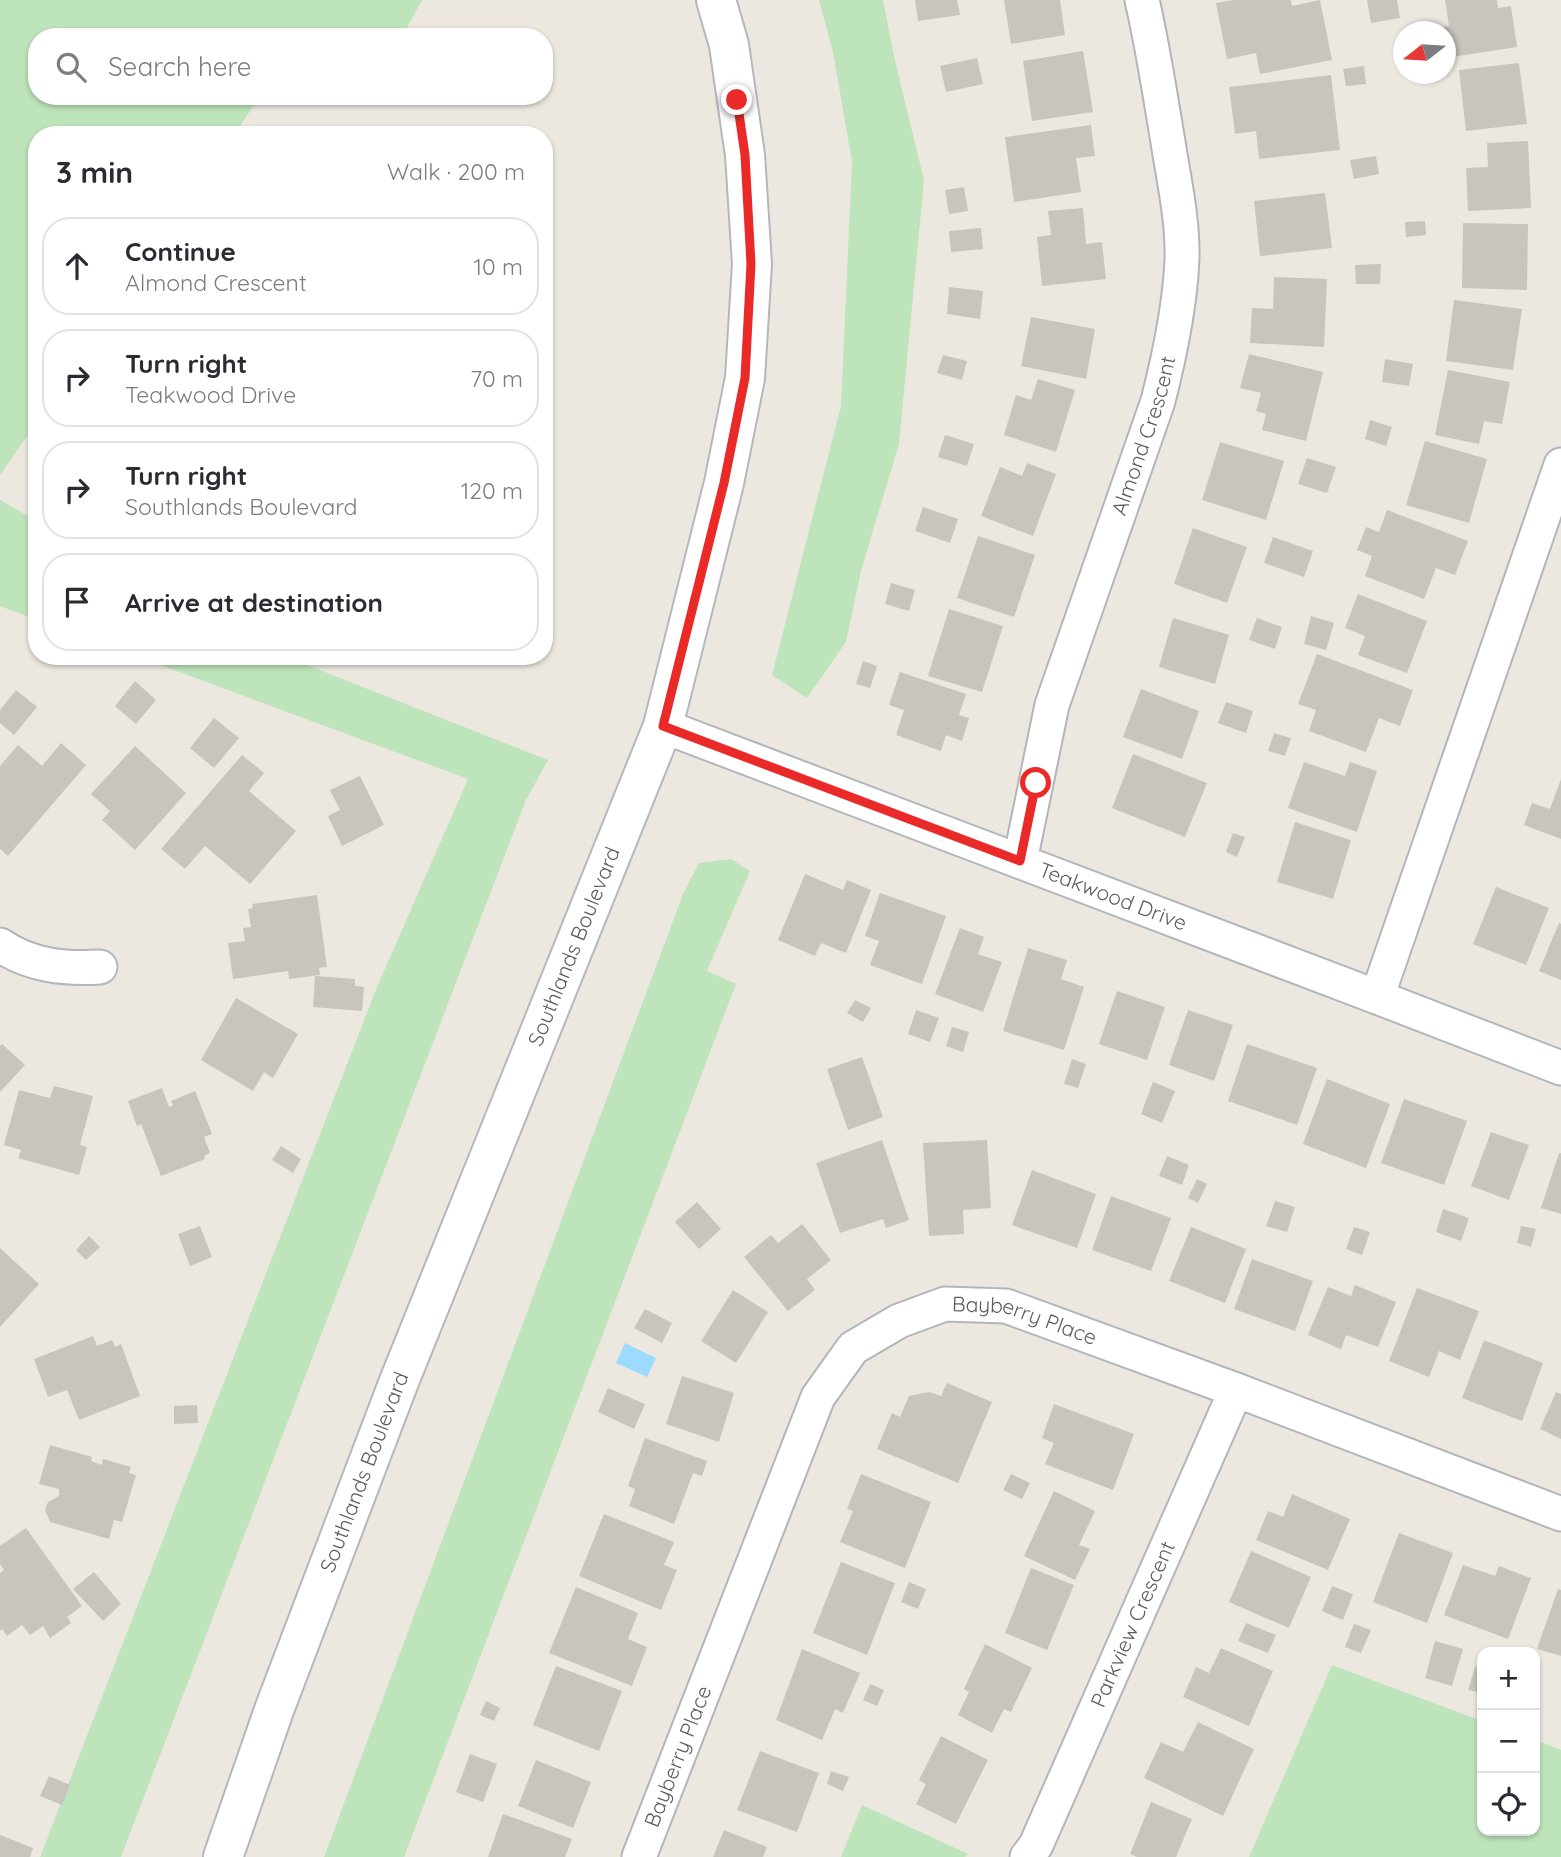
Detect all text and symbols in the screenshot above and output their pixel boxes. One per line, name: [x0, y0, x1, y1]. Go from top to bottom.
north arrow: [1393, 21, 1456, 84]
search box: [28, 28, 553, 105]
icon: search: [52, 48, 90, 86]
text: Search here: [108, 50, 252, 83]
route end: [721, 84, 752, 115]
text: 3 min: [56, 153, 133, 191]
text: Walk · 200 m: [387, 157, 525, 186]
text: Continue: [125, 235, 236, 268]
icon: ahead: [58, 247, 96, 285]
text: 10 m: [474, 252, 523, 281]
text: Almond Crescent: [125, 268, 307, 297]
text: Turn right: [125, 347, 247, 380]
street label: Almond Crescent: [1105, 353, 1180, 518]
icon: right: [58, 359, 96, 397]
text: 70 m: [470, 364, 523, 393]
text: Teakwood Drive: [125, 380, 296, 409]
text: Turn right: [125, 459, 247, 492]
icon: right: [58, 471, 96, 509]
text: 120 m: [461, 476, 523, 505]
text: Southlands Boulevard: [125, 492, 358, 521]
icon: arrive: [58, 583, 96, 621]
text: Arrive at destination: [125, 586, 383, 619]
route start: [1020, 767, 1051, 798]
street label: Southlands Boulevard: [522, 843, 625, 1050]
street label: Teakwood Drive: [1035, 856, 1191, 936]
street label: Bayberry Place: [952, 1290, 1101, 1350]
street label: Southlands Boulevard: [314, 1368, 414, 1576]
street label: Parkview Crescent: [1084, 1537, 1180, 1711]
map controls: [1477, 1647, 1540, 1836]
button: +: [1477, 1647, 1540, 1710]
street label: Bayberry Place: [638, 1682, 716, 1830]
button: −: [1477, 1710, 1540, 1773]
button: locate: [1477, 1773, 1540, 1836]

